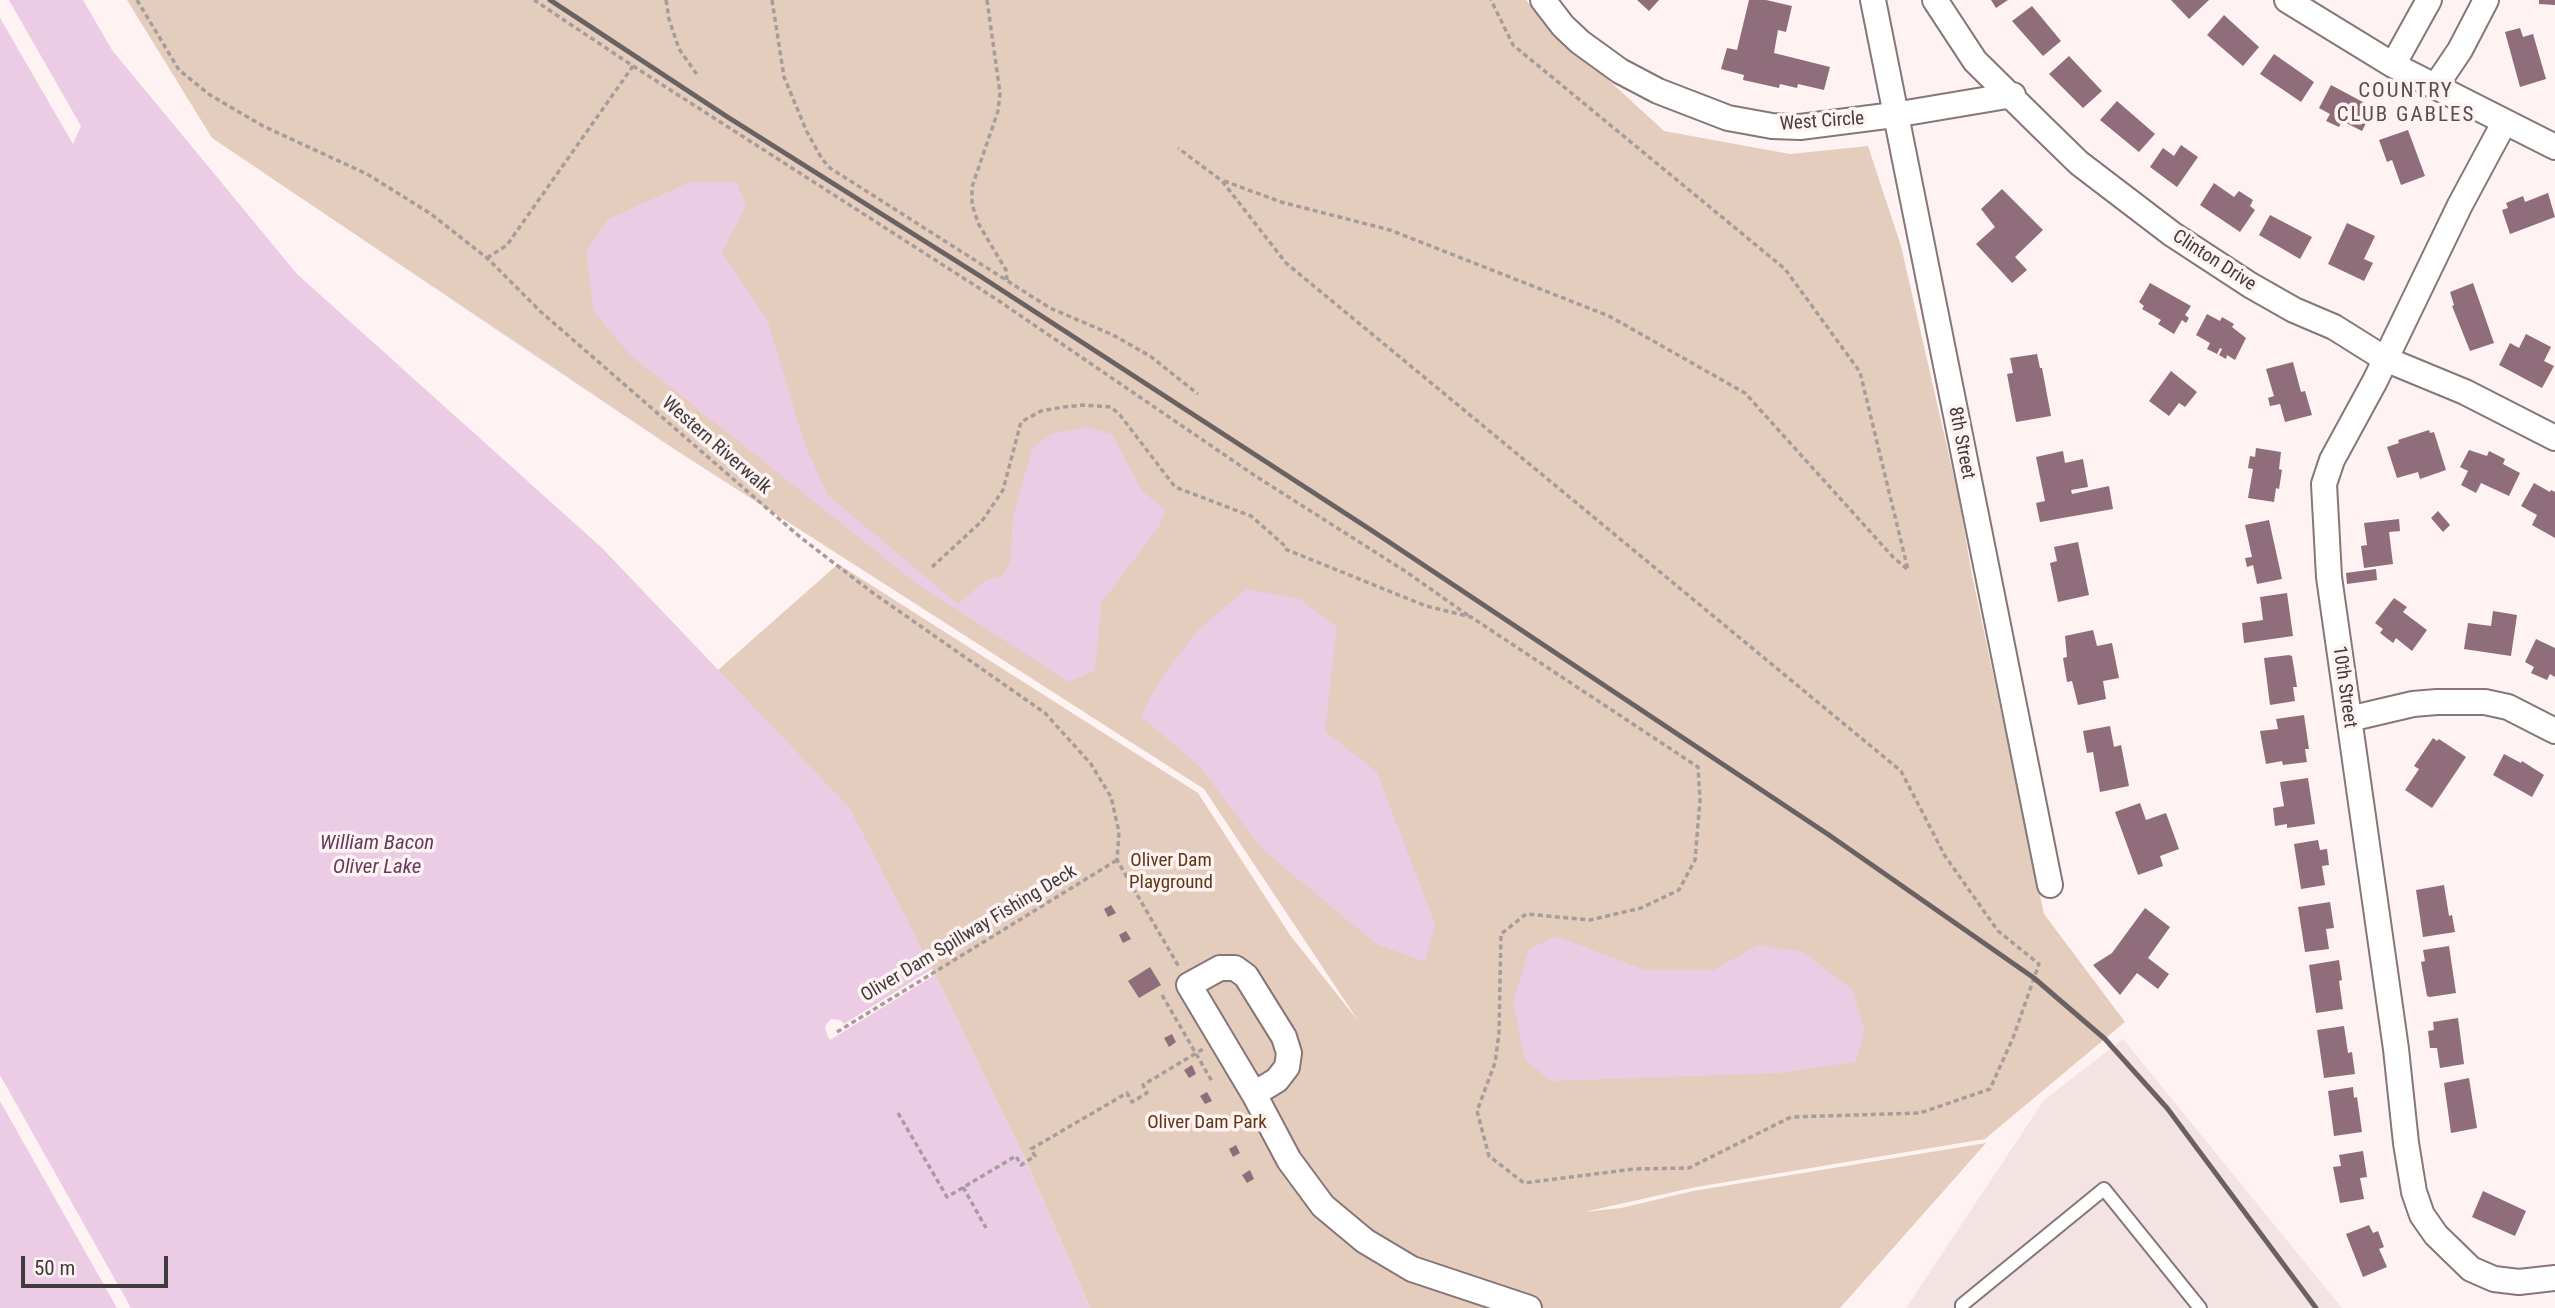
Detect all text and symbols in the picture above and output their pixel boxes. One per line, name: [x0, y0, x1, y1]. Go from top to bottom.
district label: COUNTRY CLUB GABLES: [2338, 79, 2474, 129]
street label: West Circle: [1779, 108, 1865, 136]
street label: Clinton Drive: [2168, 226, 2260, 296]
street label: Western Riverwalk: [657, 392, 775, 500]
street label: 8th Street: [1943, 405, 1979, 481]
street label: 10th Street: [2327, 645, 2361, 729]
water label: William Bacon Oliver Lake: [320, 831, 434, 881]
park label: Oliver Dam Playground: [1129, 850, 1213, 894]
street label: Oliver Dam Spillway Fishing Deck: [857, 861, 1081, 1007]
park label: Oliver Dam Park: [1147, 1112, 1267, 1134]
scale bar: [24, 1242, 172, 1286]
text: 50 m: [34, 1256, 75, 1280]

